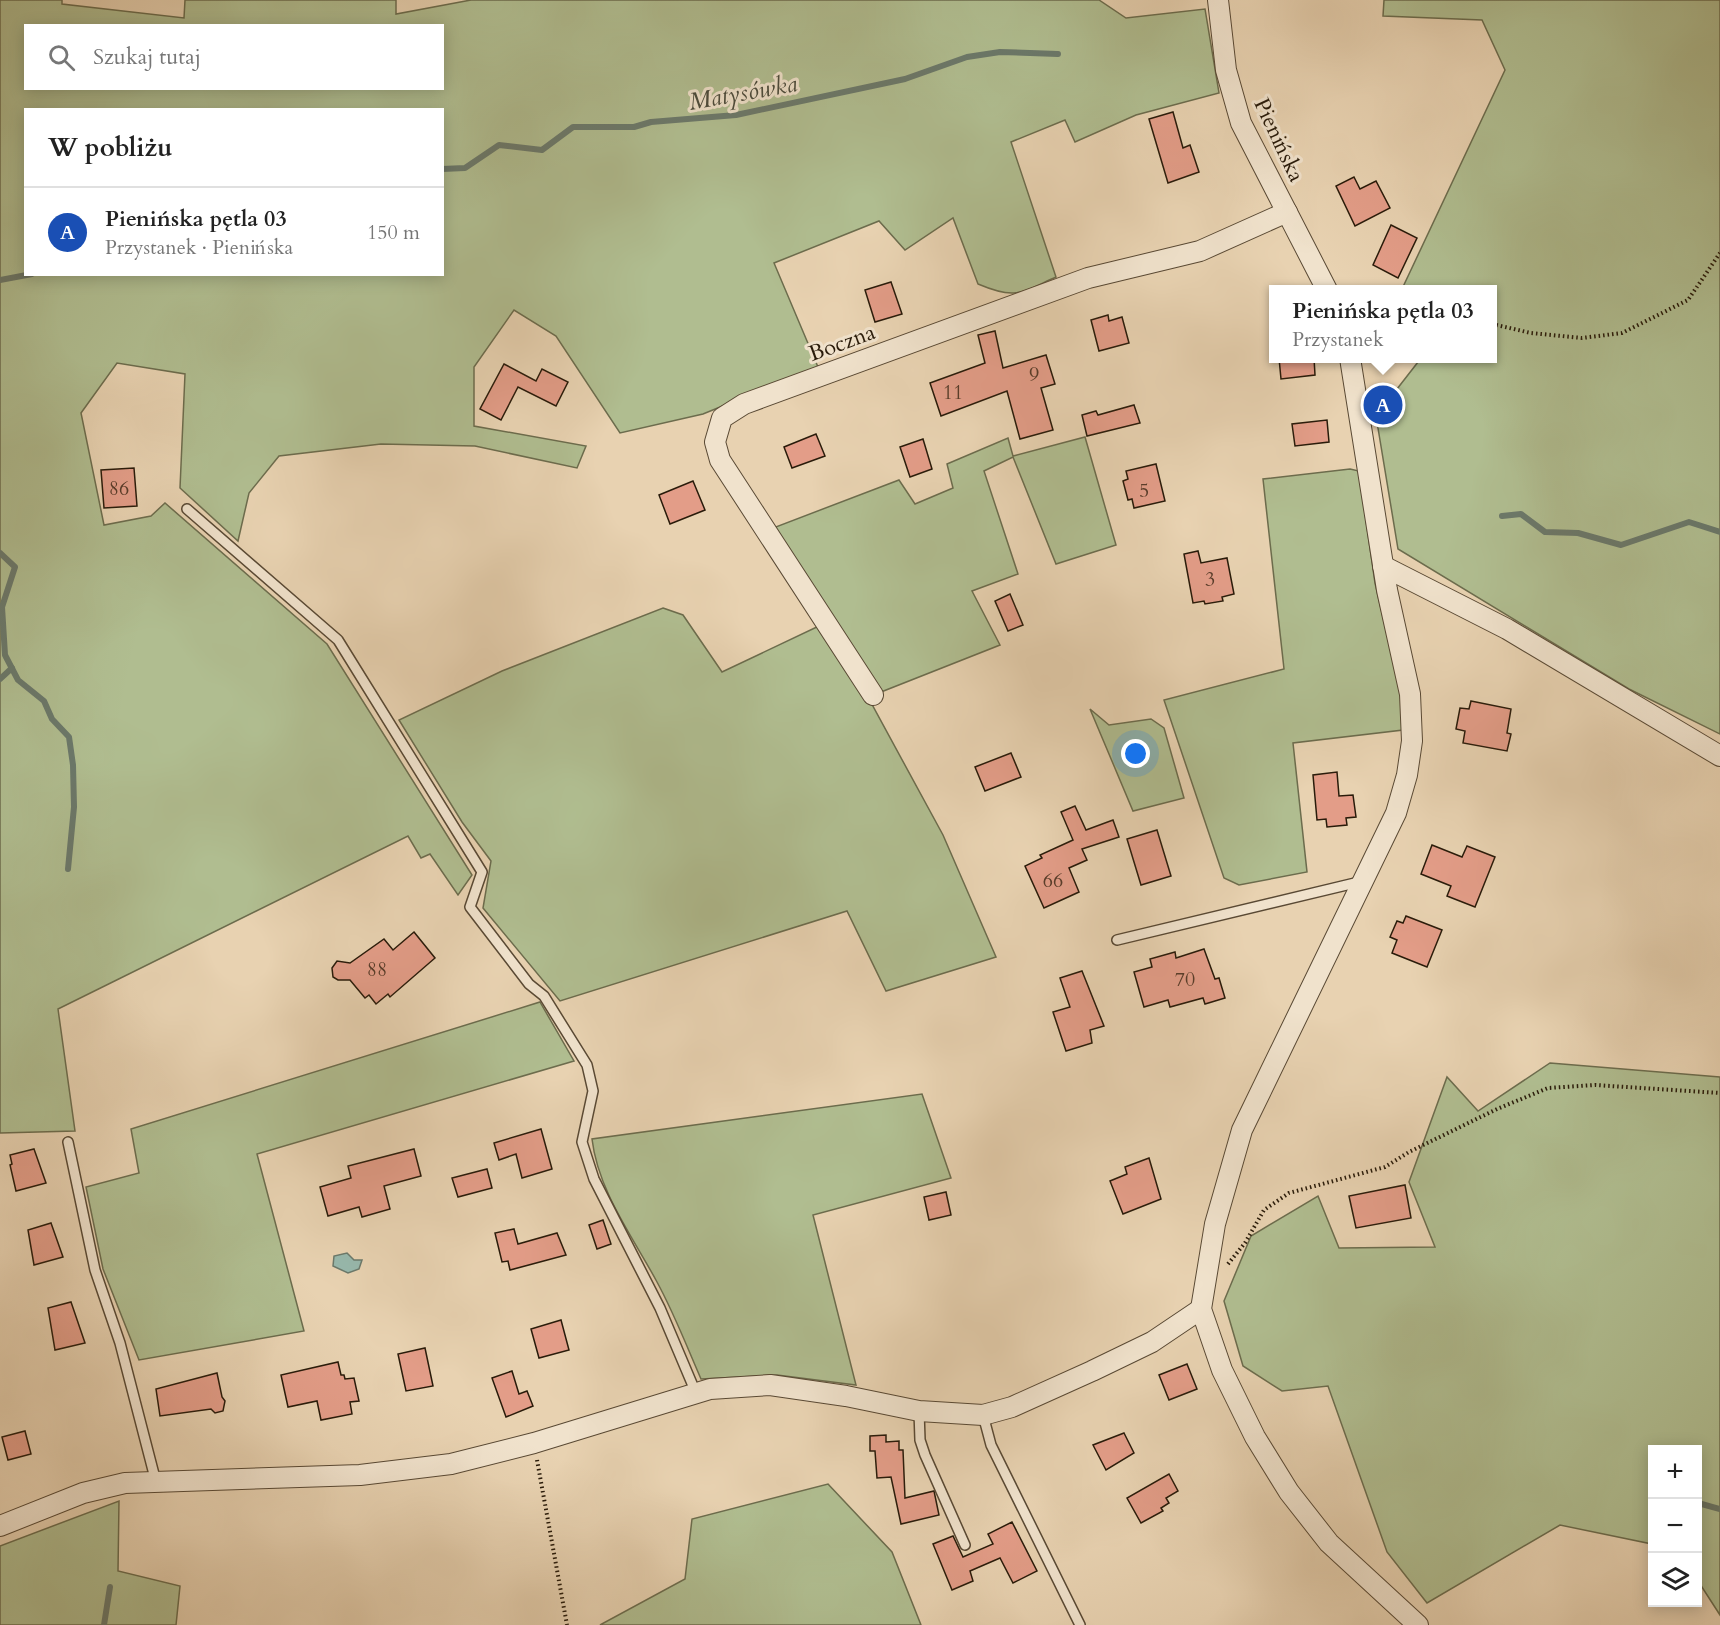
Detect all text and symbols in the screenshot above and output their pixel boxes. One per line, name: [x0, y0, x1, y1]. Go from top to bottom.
search box: [24, 24, 444, 90]
icon: search: [45, 41, 78, 74]
text: Szukaj tutaj: [93, 42, 201, 72]
water label: Matysówka: [686, 67, 800, 119]
street label: Pienińska: [1247, 93, 1312, 187]
text: W pobliżu: [48, 130, 173, 165]
text: Pienińska pętla 03: [105, 204, 287, 234]
text: A: [60, 219, 75, 246]
text: 150 m: [367, 219, 420, 246]
text: Przystanek · Pienińska: [105, 234, 293, 261]
popup: [1269, 285, 1497, 363]
text: Pienińska pętla 03: [1292, 296, 1474, 326]
street label: Boczna: [805, 317, 880, 369]
text: Przystanek: [1292, 326, 1384, 353]
house number: 9: [1029, 361, 1039, 388]
house number: 11: [943, 379, 963, 406]
pin: A: [1364, 382, 1402, 428]
house number: 86: [109, 475, 129, 502]
house number: 5: [1139, 477, 1149, 504]
house number: 3: [1205, 566, 1215, 593]
your location: [1121, 739, 1150, 768]
house number: 66: [1043, 867, 1063, 894]
house number: 88: [367, 956, 387, 983]
house number: 70: [1175, 966, 1195, 993]
map controls: [1648, 1445, 1702, 1607]
button: +: [1648, 1445, 1702, 1499]
button: −: [1648, 1499, 1702, 1553]
button: layers: [1648, 1553, 1702, 1607]

